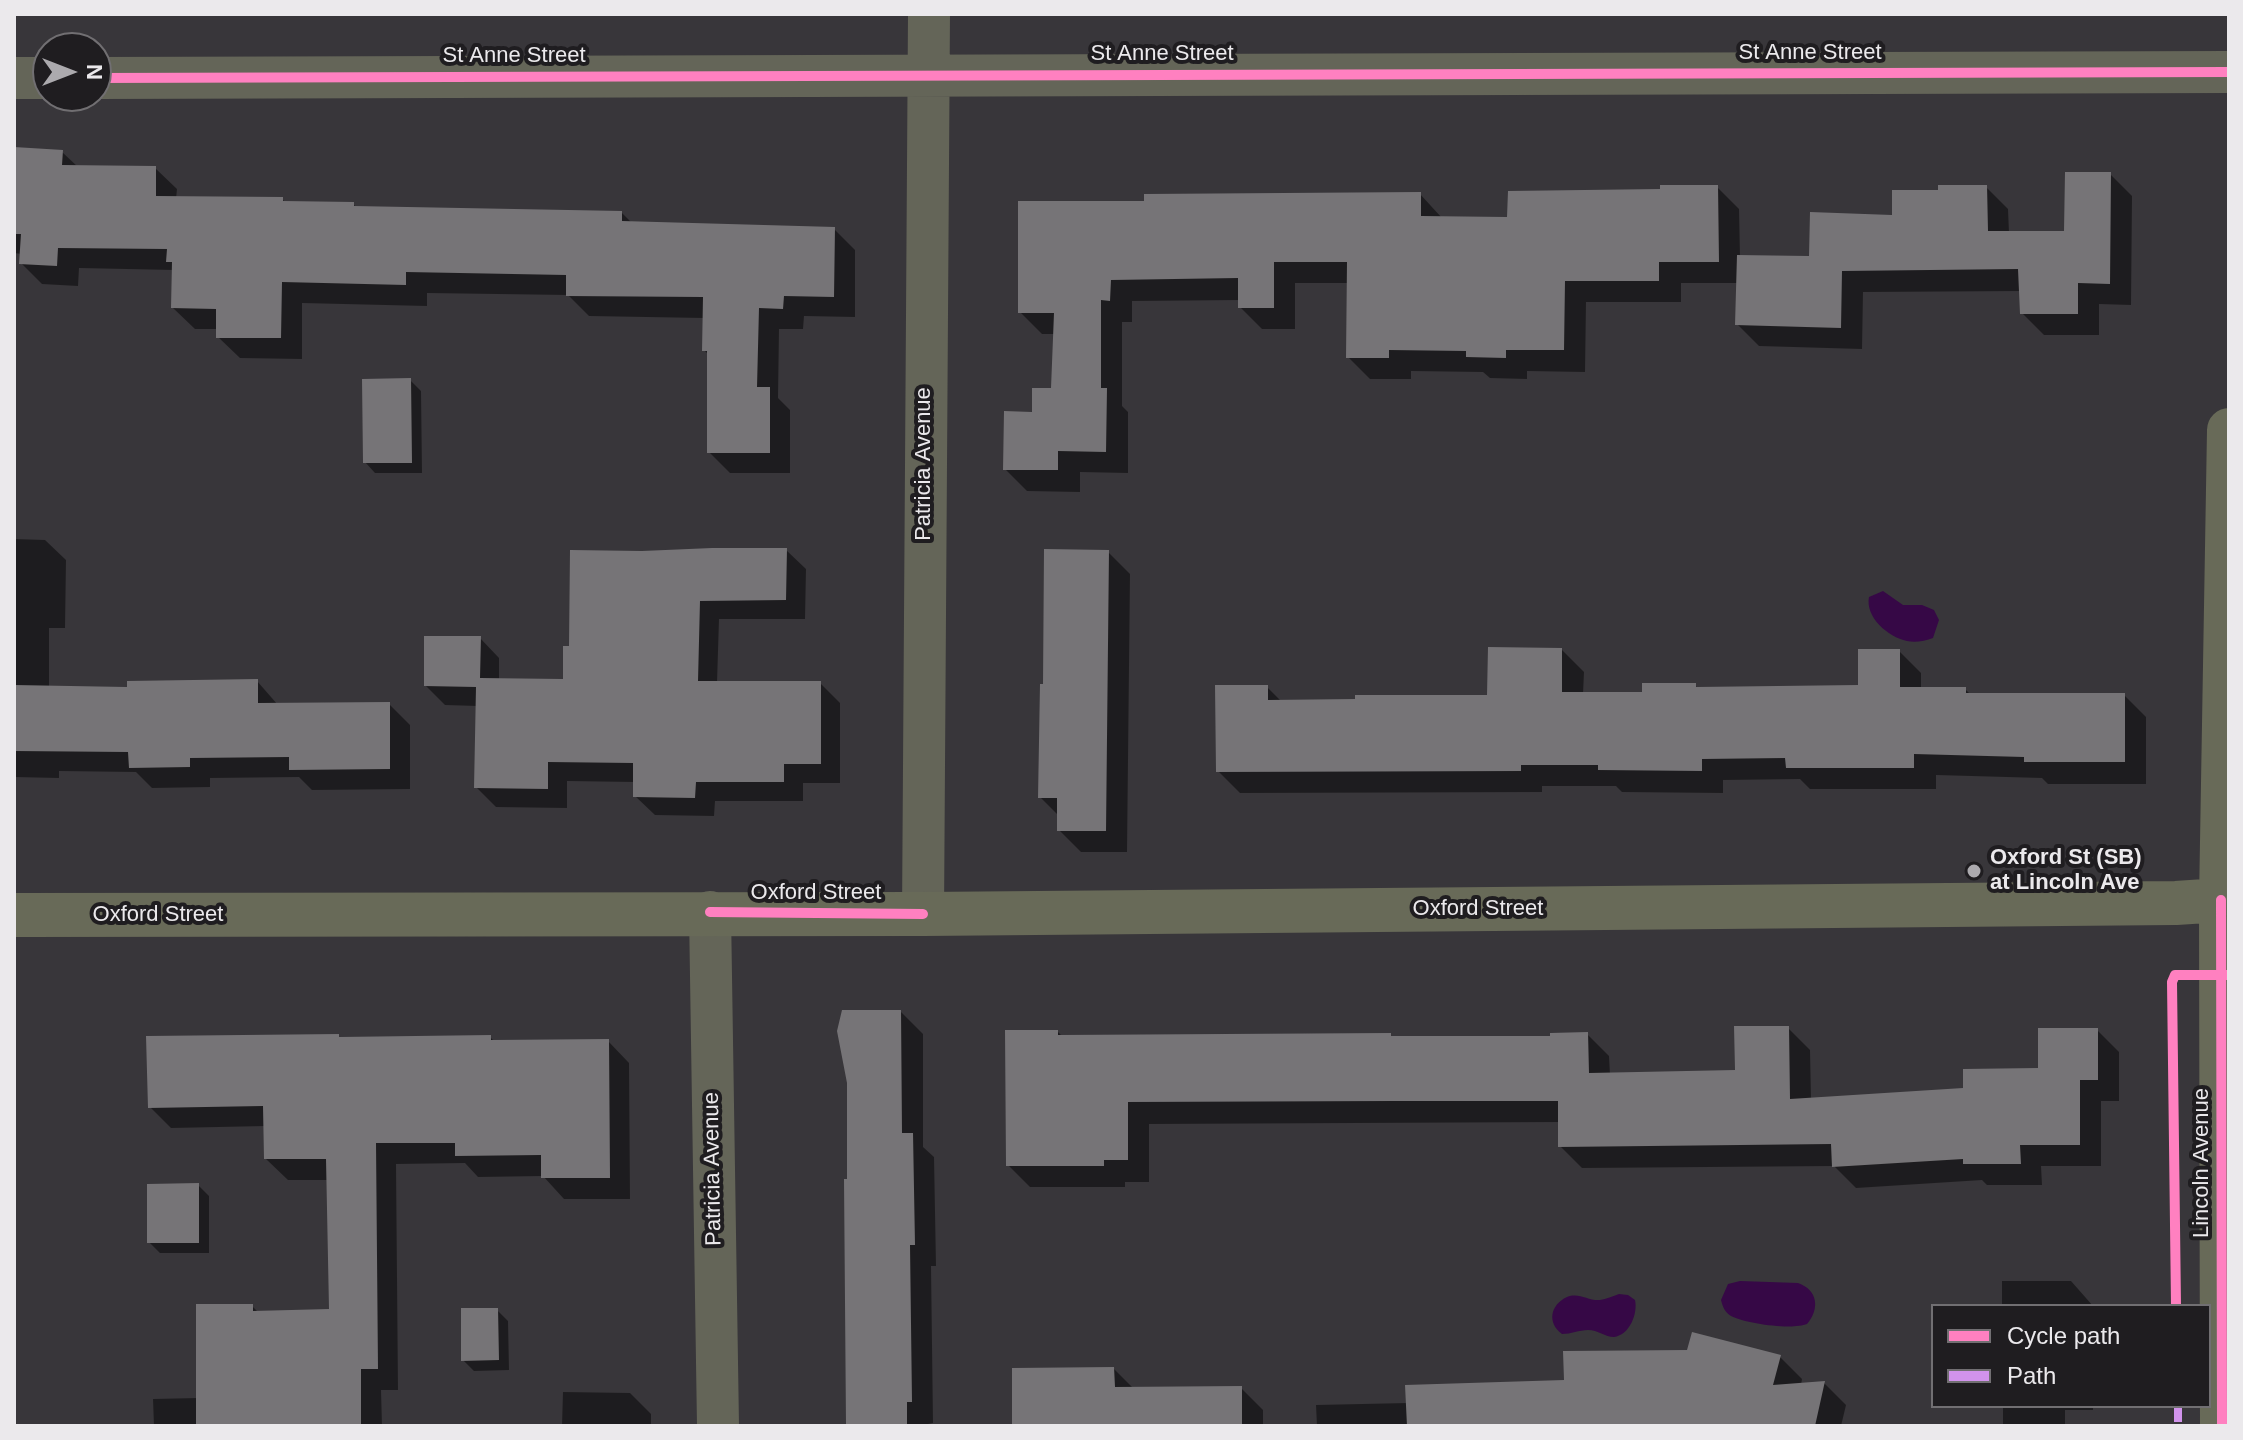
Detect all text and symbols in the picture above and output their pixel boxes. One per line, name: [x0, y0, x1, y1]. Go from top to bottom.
north arrow: [32, 32, 112, 112]
street label: St Anne Street: [1738, 40, 1882, 66]
street label: St Anne Street: [1090, 41, 1234, 67]
street label: St Anne Street: [442, 43, 586, 69]
text: N: [82, 64, 107, 80]
street label: Patricia Avenue: [911, 387, 937, 541]
place label: Oxford St (SB) at Lincoln Ave: [1990, 845, 2142, 896]
marker: Oxford St (SB) at Lincoln Ave: [1965, 862, 1983, 880]
street label: Oxford Street: [751, 880, 881, 906]
street label: Oxford Street: [1413, 896, 1543, 922]
street label: Oxford Street: [93, 902, 223, 928]
street label: Lincoln Avenue: [2189, 1088, 2215, 1238]
street label: Patricia Avenue: [698, 1092, 728, 1246]
legend: [1931, 1304, 2211, 1408]
text: Cycle path: [2007, 1322, 2120, 1349]
text: Path: [2007, 1362, 2056, 1389]

